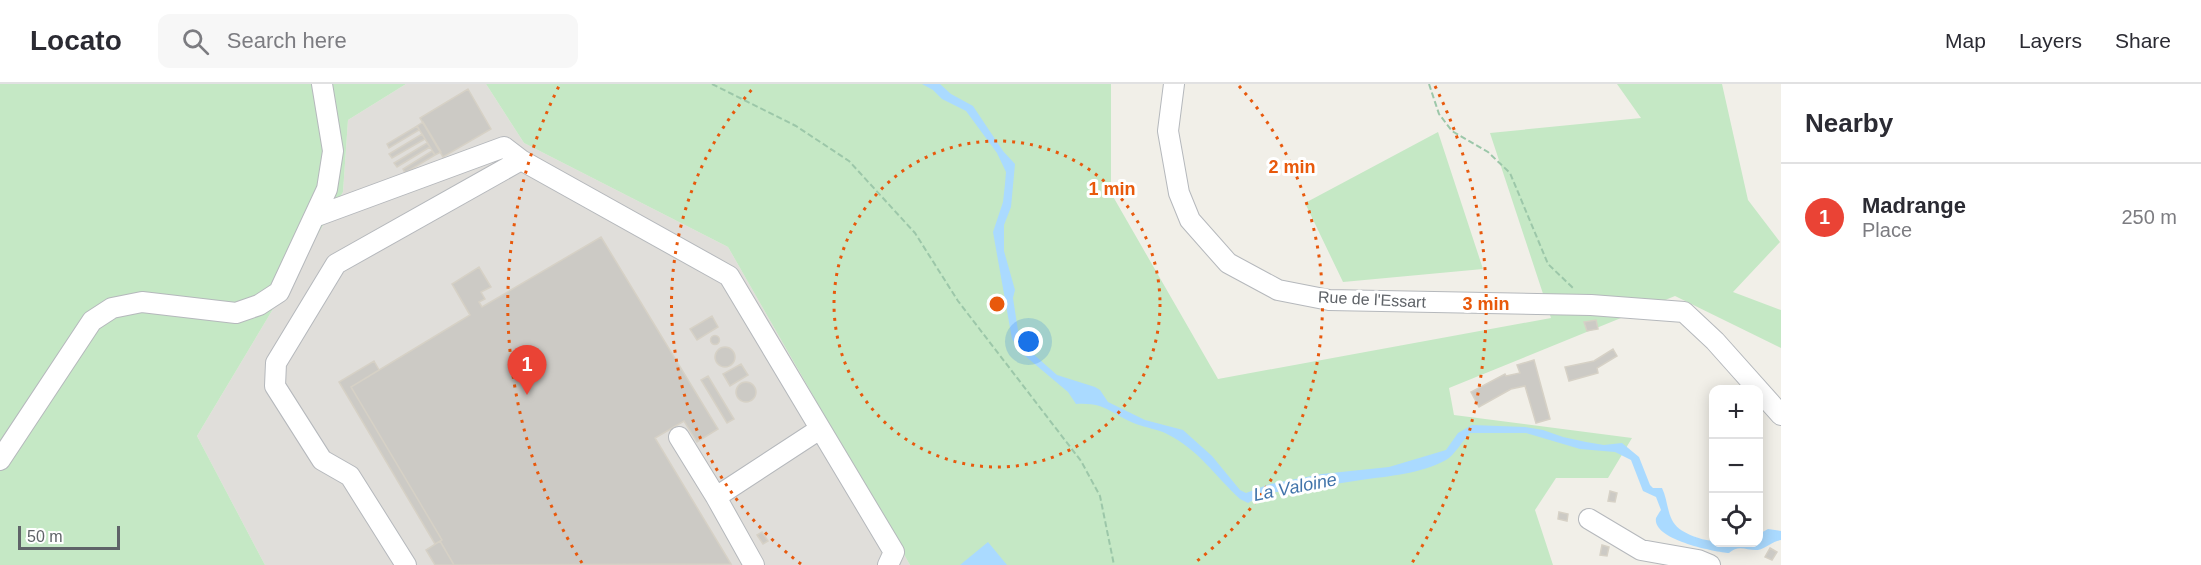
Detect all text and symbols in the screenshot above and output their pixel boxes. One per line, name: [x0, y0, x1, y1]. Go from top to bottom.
search box: [158, 14, 578, 68]
text: Locato: [30, 25, 122, 56]
icon: search: [179, 25, 212, 58]
text: Search here: [227, 28, 347, 53]
text: Map: [1945, 29, 1986, 52]
text: Layers: [2019, 29, 2082, 52]
text: Share: [2115, 29, 2171, 52]
text: Nearby: [1805, 108, 1893, 138]
text: 2 min: [1268, 157, 1316, 177]
text: 1 min: [1088, 179, 1136, 199]
text: Madrange: [1862, 193, 1966, 218]
text: 1: [1819, 206, 1830, 228]
text: 250 m: [2121, 206, 2177, 228]
text: Place: [1862, 219, 1912, 241]
street label: Rue de l'Essart: [1318, 288, 1427, 311]
centre of rings: [987, 294, 1007, 314]
text: 3 min: [1462, 294, 1510, 314]
your location: [1014, 327, 1043, 356]
pin: 1: [508, 346, 546, 395]
map controls: [1709, 385, 1763, 547]
button: +: [1709, 385, 1763, 439]
button: −: [1709, 439, 1763, 493]
water label: La Valoine: [1252, 469, 1338, 505]
button: locate: [1709, 493, 1763, 547]
scale bar: [18, 523, 120, 550]
text: 50 m: [27, 528, 63, 545]

